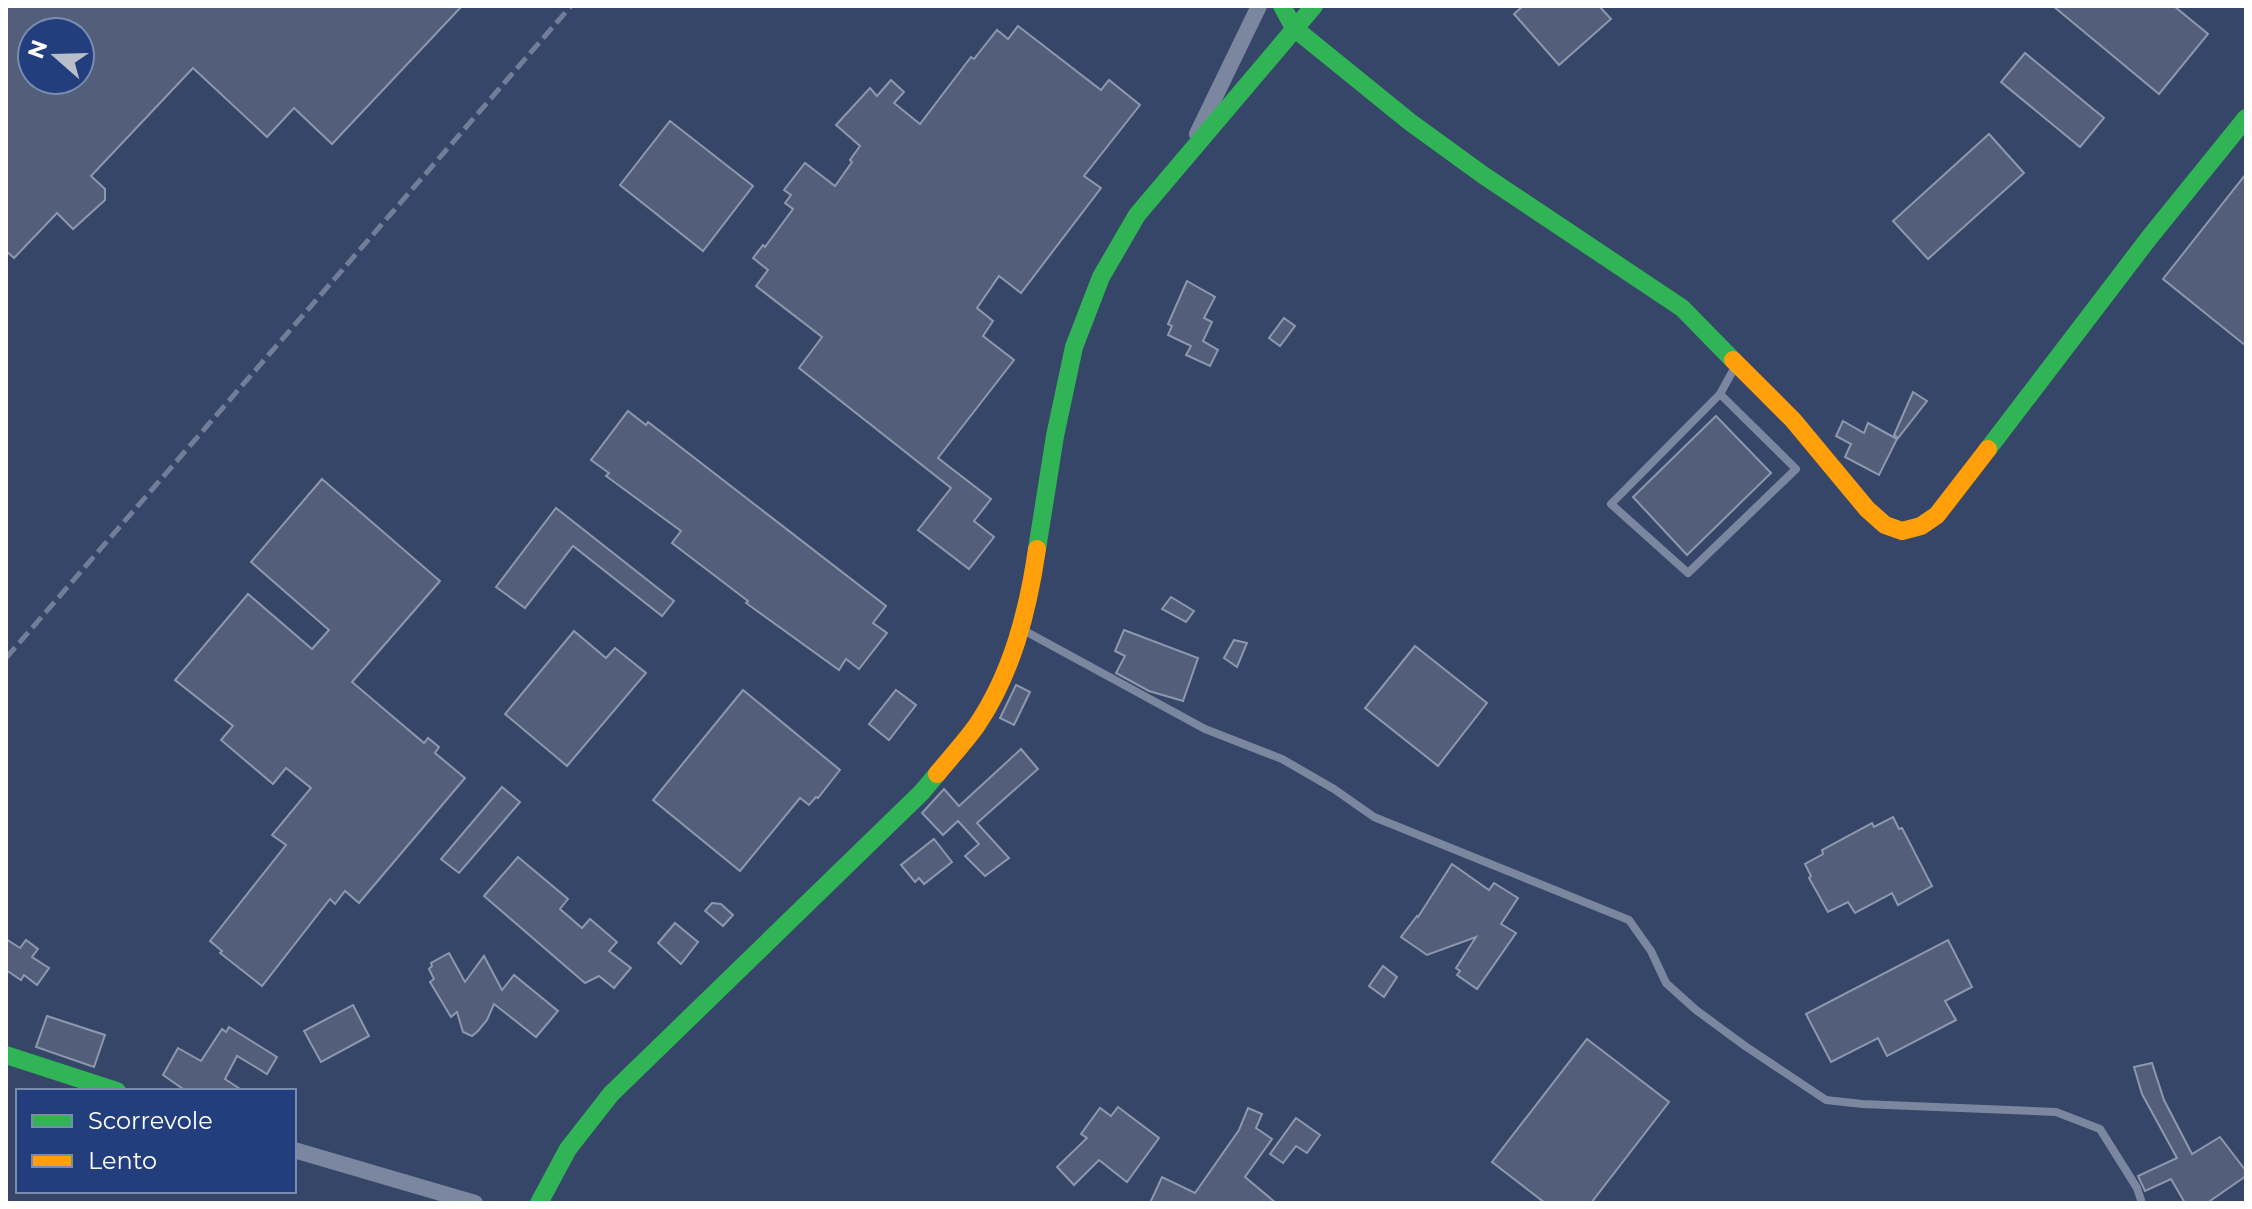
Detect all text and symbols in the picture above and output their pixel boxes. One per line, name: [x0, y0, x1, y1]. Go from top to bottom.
north arrow: [16, 16, 96, 96]
text: N: [22, 36, 53, 62]
legend: [16, 1089, 296, 1193]
text: Scorrevole: [88, 1106, 213, 1135]
text: Lento: [88, 1146, 157, 1175]

